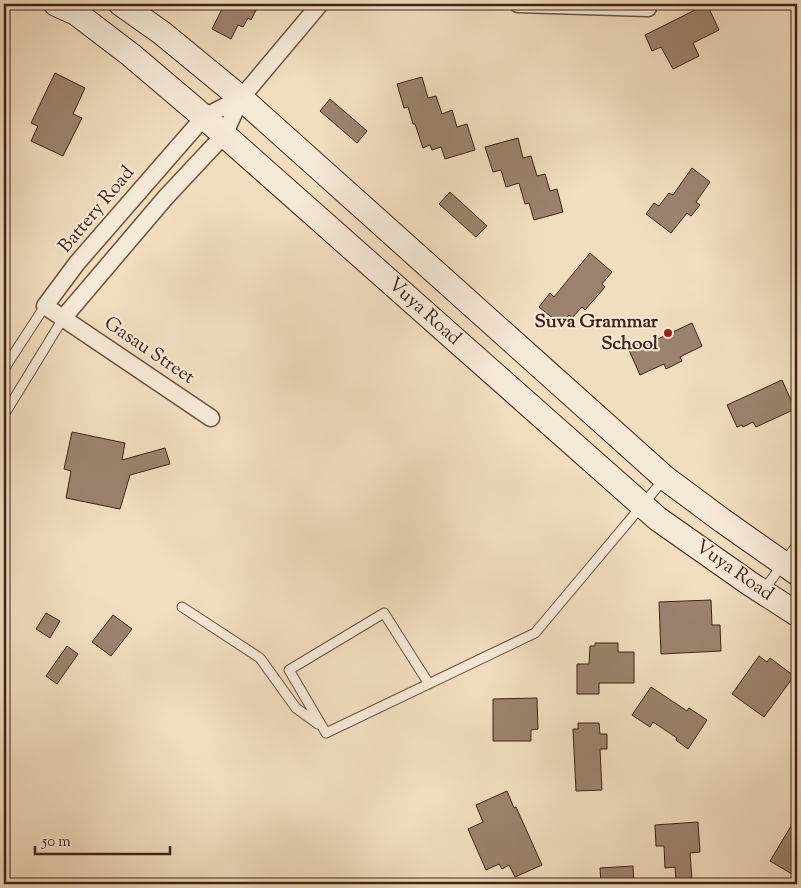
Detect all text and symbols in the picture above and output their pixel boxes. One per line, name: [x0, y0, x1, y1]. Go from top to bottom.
street label: Battery Road: [53, 161, 141, 259]
street label: Vuya Road: [381, 272, 467, 352]
place label: Suva Grammar School: [535, 309, 659, 358]
street label: Gasau Street: [98, 311, 200, 392]
marker: Suva Grammar School: [662, 327, 674, 339]
street label: Vuya Road: [689, 534, 779, 608]
scale bar: [35, 823, 170, 855]
text: 50 m: [41, 832, 71, 853]

